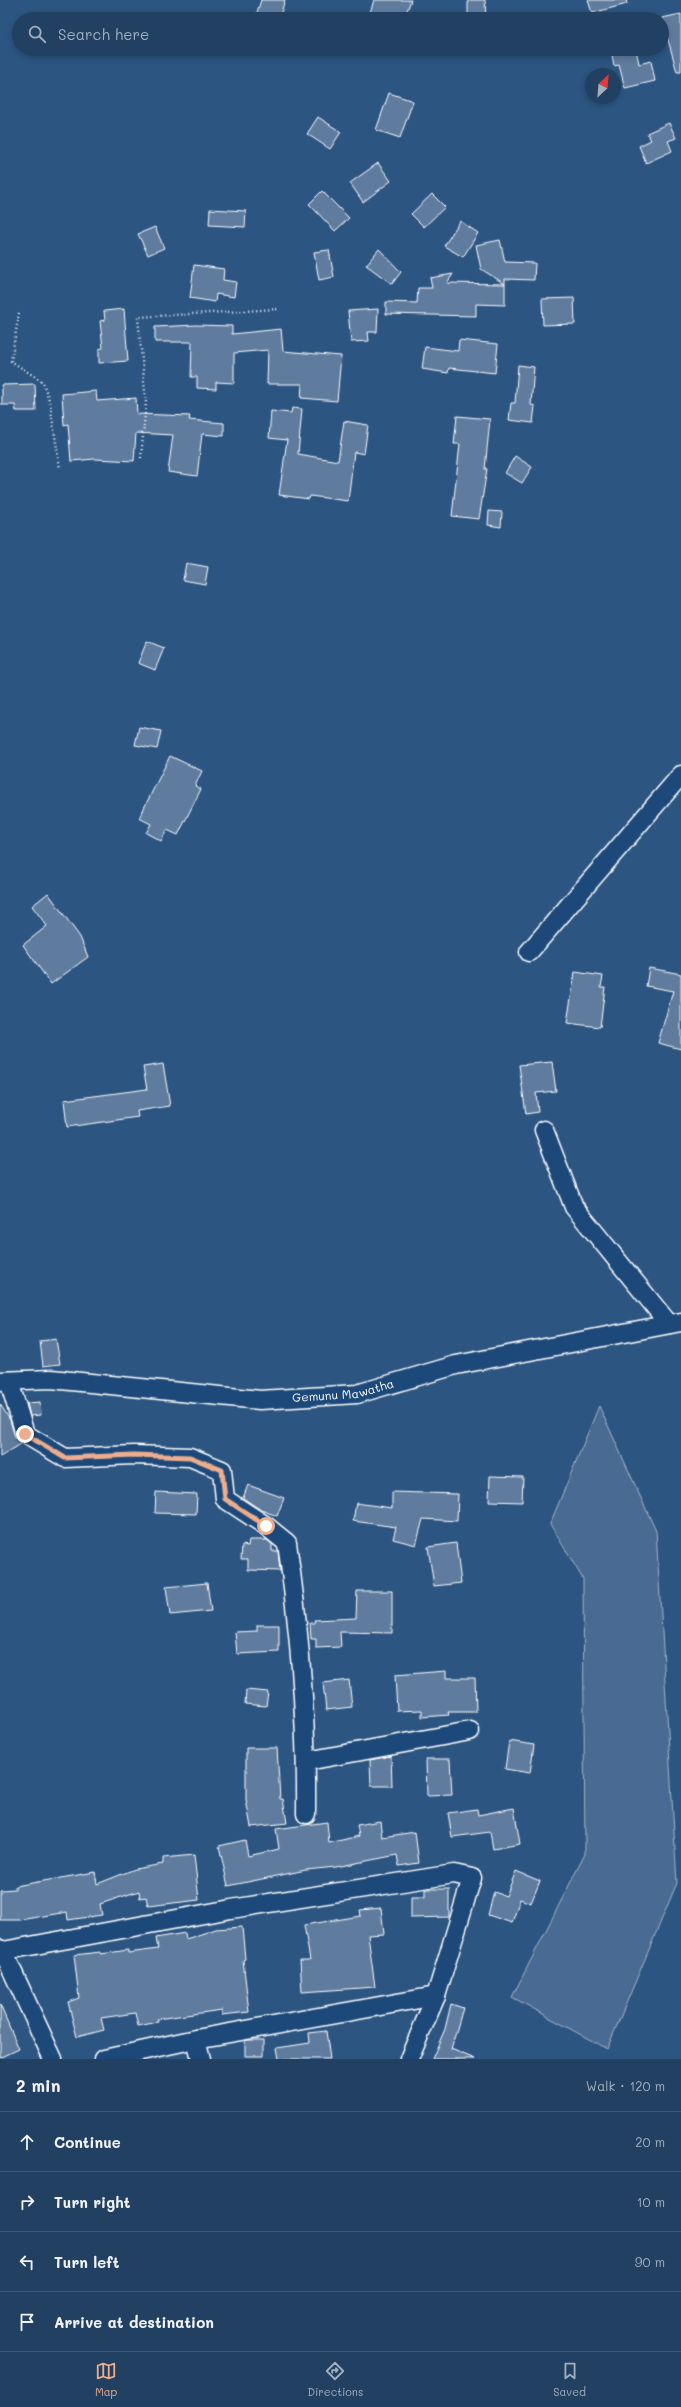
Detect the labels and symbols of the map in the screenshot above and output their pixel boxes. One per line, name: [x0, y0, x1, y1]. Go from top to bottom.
north arrow: [585, 68, 621, 104]
street label: Gemunu Mawatha: [292, 1375, 396, 1405]
route end: [16, 1425, 34, 1443]
route start: [257, 1517, 275, 1535]

